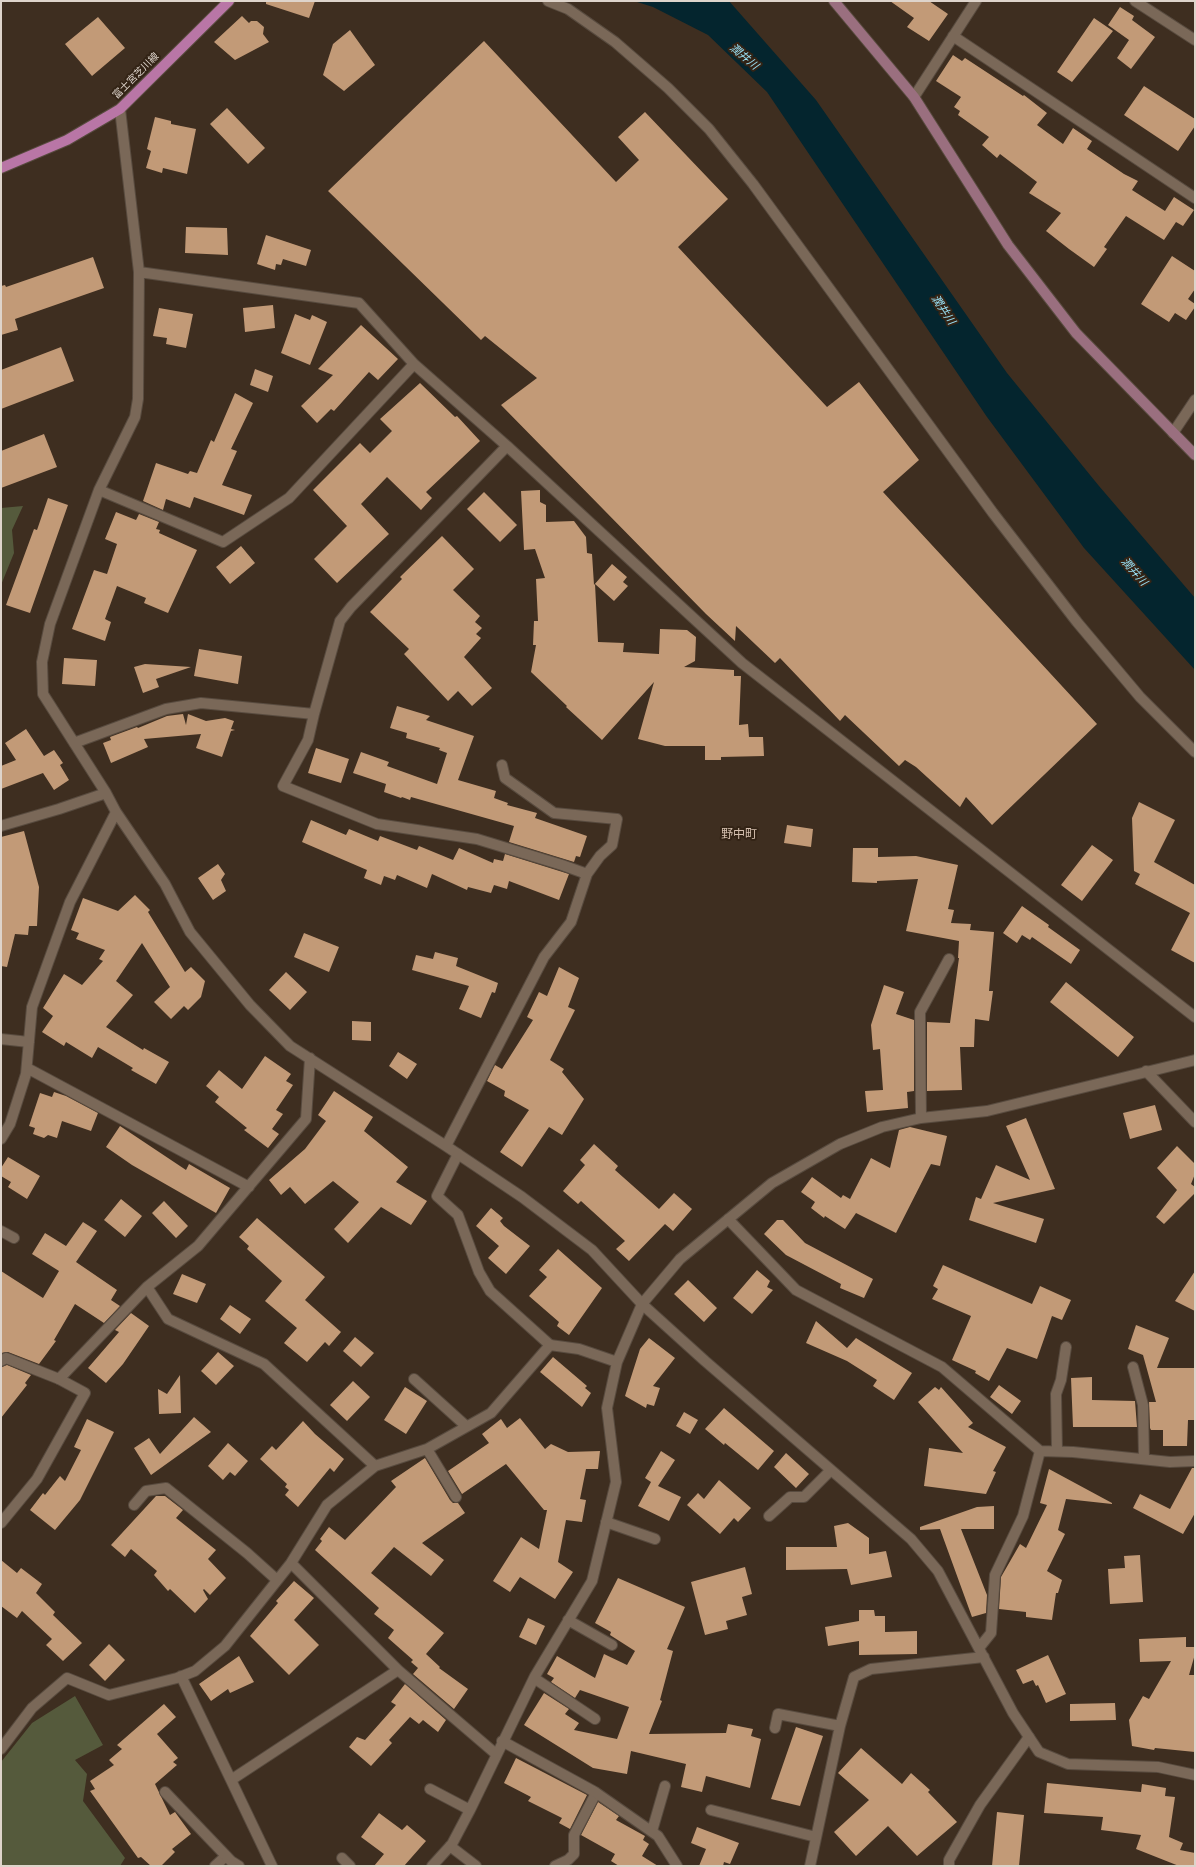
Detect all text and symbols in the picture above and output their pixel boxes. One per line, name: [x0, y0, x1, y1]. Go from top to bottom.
water label: 潤井川: [727, 41, 761, 73]
street label: 富士宮芝川線: [111, 51, 161, 101]
water label: 潤井川: [928, 293, 958, 327]
water label: 潤井川: [1118, 555, 1150, 589]
district label: 野中町: [721, 828, 757, 842]

